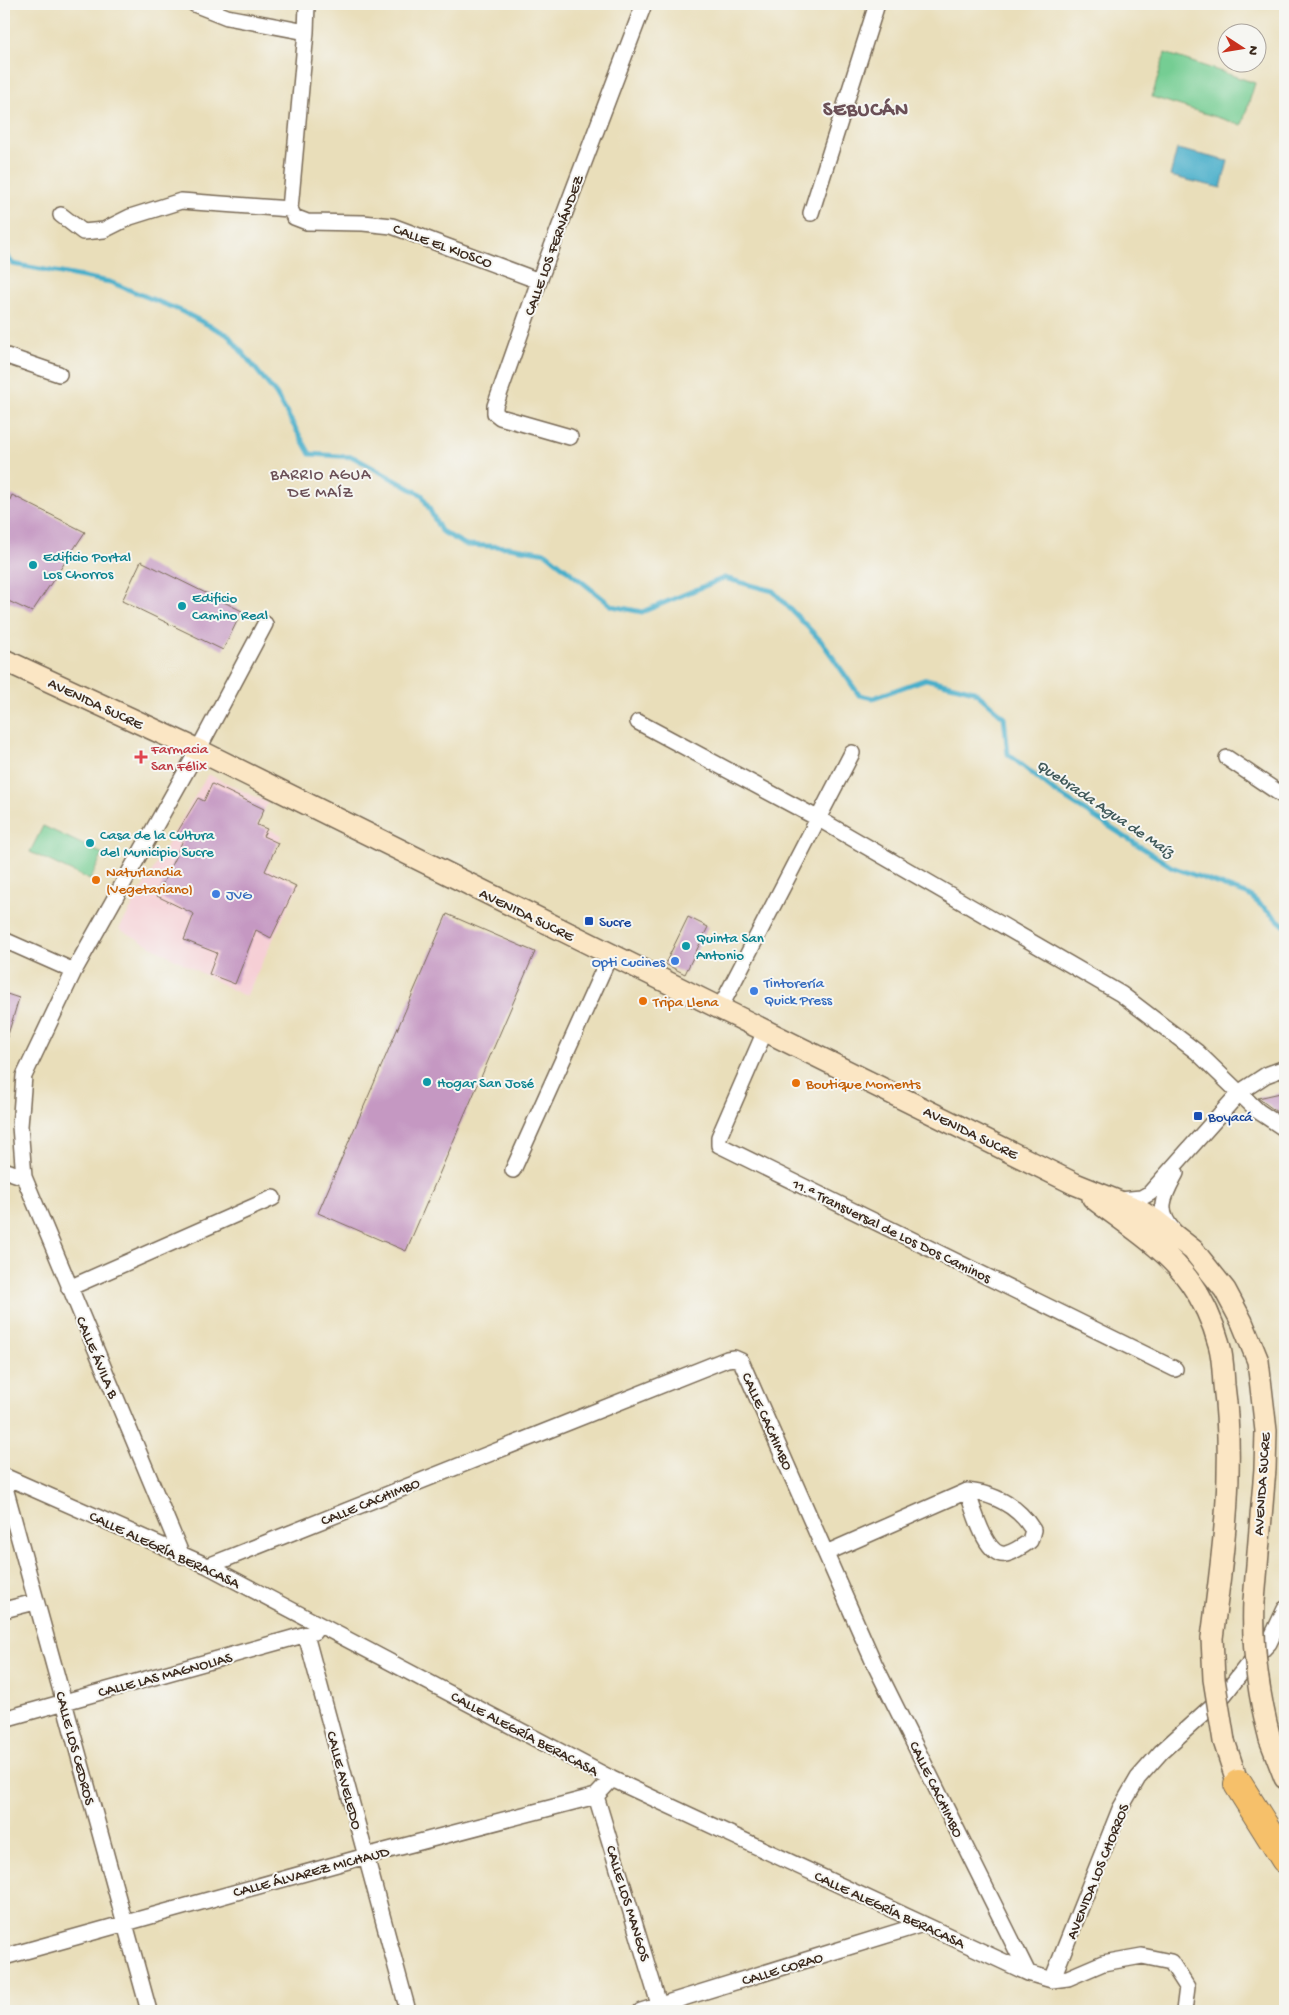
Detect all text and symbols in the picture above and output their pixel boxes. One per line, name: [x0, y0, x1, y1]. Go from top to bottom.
north arrow: [1216, 22, 1266, 72]
text: N: [1243, 44, 1262, 56]
district label: SEBUCÁN: [823, 98, 909, 123]
street label: CALLE LOS FERNÁNDEZ: [521, 173, 589, 318]
street label: CALLE EL KIOSCO: [390, 221, 494, 273]
district label: BARRIO AGUA DE MAÍZ: [270, 467, 372, 504]
place label: Edificio Portal Los Chorros: [43, 549, 131, 584]
marker: Edificio Portal Los Chorros: [27, 559, 39, 571]
place label: Edificio Camino Real: [192, 590, 268, 625]
marker: Edificio Camino Real: [176, 600, 188, 612]
street label: AVENIDA SUCRE: [45, 675, 146, 735]
place label: Farmacia San Félix: [150, 741, 209, 776]
marker: Farmacia San Félix: [135, 751, 147, 763]
water label: Quebrada Agua de Maíz: [1031, 757, 1177, 864]
place label: Casa de la Cultura del Municipio Sucre: [100, 827, 215, 862]
marker: Casa de la Cultura del Municipio Sucre: [84, 837, 96, 849]
place label: Naturlandia (Vegetariano): [106, 864, 193, 899]
marker: Naturlandia (Vegetariano): [90, 874, 102, 886]
street label: AVENIDA SUCRE: [476, 885, 577, 947]
place label: JVG: [226, 887, 252, 905]
marker: JVG: [210, 888, 222, 900]
place label: Sucre: [599, 914, 631, 932]
marker: Sucre: [583, 915, 595, 927]
place label: Quinta San Antonio: [696, 930, 764, 965]
marker: Quinta San Antonio: [680, 940, 692, 952]
place label: Opti Cucines: [592, 954, 665, 972]
marker: Opti Cucines: [669, 955, 681, 967]
place label: Tintorería Quick Press: [763, 975, 833, 1010]
marker: Tintorería Quick Press: [748, 985, 760, 997]
place label: Tripa Llena: [652, 994, 719, 1012]
marker: Tripa Llena: [637, 995, 649, 1007]
place label: Hogar San José: [437, 1075, 534, 1093]
marker: Hogar San José: [421, 1076, 433, 1088]
place label: Boutique Moments: [805, 1076, 921, 1094]
marker: Boutique Moments: [790, 1077, 802, 1089]
street label: AVENIDA SUCRE: [920, 1103, 1021, 1165]
place label: Boyacá: [1207, 1109, 1253, 1127]
marker: Boyacá: [1192, 1110, 1204, 1122]
street label: 11.ª Transversal de Los Dos Caminos: [788, 1175, 994, 1288]
street label: CALLE ÁVILA B: [71, 1314, 122, 1402]
street label: CALLE CACHIMBO: [737, 1370, 796, 1474]
street label: AVENIDA SUCRE: [1250, 1431, 1276, 1536]
street label: CALLE CACHIMBO: [319, 1475, 423, 1531]
street label: CALLE ALEGRÍA BERACASA: [86, 1508, 243, 1594]
street label: CALLE LAS MAGNOLIAS: [96, 1649, 235, 1703]
street label: CALLE ALEGRÍA BERACASA: [447, 1688, 602, 1782]
street label: CALLE LOS CEDROS: [50, 1690, 98, 1807]
street label: CALLE AVELEDO: [321, 1729, 365, 1832]
street label: CALLE CACHIMBO: [904, 1739, 966, 1841]
street label: AVENIDA LOS CHORROS: [1063, 1801, 1134, 1942]
street label: CALLE ÁLVAREZ MICHAUD: [232, 1843, 392, 1902]
street label: CALLE LOS MANGOS: [601, 1843, 653, 1964]
street label: CALLE ALEGRÍA BERACASA: [811, 1868, 968, 1954]
street label: CALLE CORAO: [740, 1949, 825, 1991]

